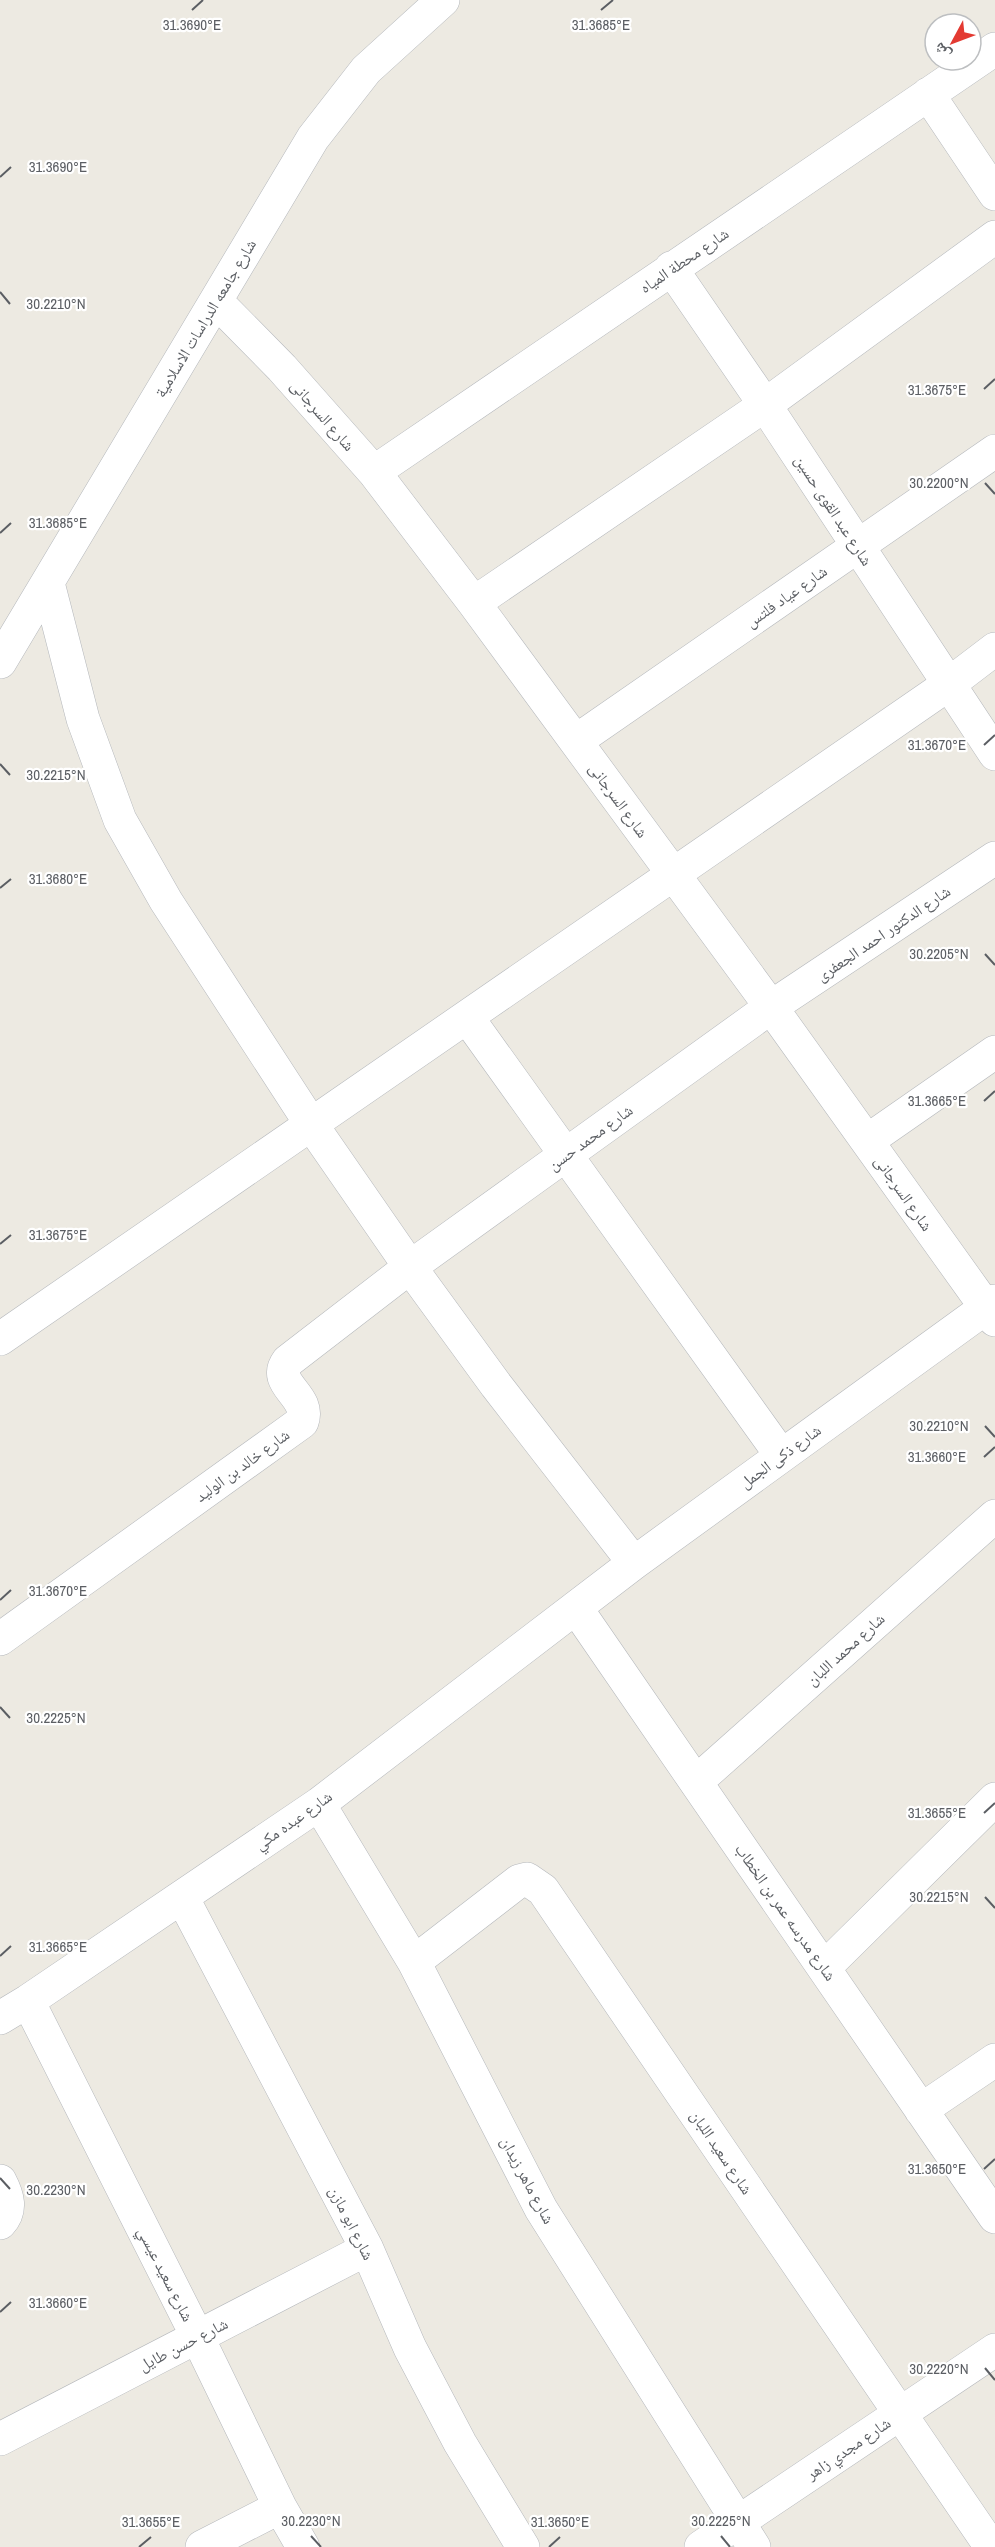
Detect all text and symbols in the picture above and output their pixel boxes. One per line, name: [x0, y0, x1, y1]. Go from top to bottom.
north arrow: [923, 12, 983, 72]
text: 31.3690°E: [163, 14, 221, 35]
text: 31.3685°E: [572, 14, 630, 35]
text: ش: [928, 38, 956, 65]
text: 31.3690°E: [29, 156, 87, 177]
street label: شارع محطة المياه: [635, 222, 733, 298]
street label: شارع جامعه الدراسات الاسلامية: [149, 235, 261, 401]
text: 30.2210°N: [26, 293, 86, 314]
street label: شارع السرجانى: [286, 375, 360, 455]
text: 31.3675°E: [908, 379, 966, 400]
street label: شارع عبد القوى حسين: [790, 450, 878, 570]
text: 30.2200°N: [909, 472, 969, 493]
text: 31.3685°E: [29, 512, 87, 533]
street label: شارع عياد فلتس: [741, 560, 831, 632]
text: 31.3670°E: [908, 734, 966, 755]
street label: شارع السرجانى: [584, 758, 654, 842]
text: 30.2215°N: [26, 764, 86, 785]
text: 31.3680°E: [29, 868, 87, 889]
street label: شارع الدكتور احمد الجعفرى: [812, 880, 954, 986]
text: 30.2205°N: [909, 943, 969, 964]
text: 31.3665°E: [908, 1090, 966, 1111]
street label: شارع محمد حسن: [543, 1099, 637, 1175]
street label: شارع السرجانى: [870, 1151, 938, 1235]
text: 31.3675°E: [29, 1224, 87, 1245]
text: 30.2210°N: [909, 1415, 969, 1436]
street label: شارع ذكى الجمل: [735, 1419, 825, 1493]
street label: شارع خالد بن الوليد: [190, 1423, 294, 1507]
text: 31.3660°E: [908, 1446, 966, 1467]
text: 31.3670°E: [29, 1580, 87, 1601]
street label: شارع محمد اللبان: [801, 1608, 889, 1690]
text: 30.2225°N: [26, 1707, 86, 1728]
street label: شارع عبده مكي: [250, 1785, 337, 1857]
text: 31.3655°E: [908, 1802, 966, 1823]
street label: شارع مدرسه عمر بن الخطاب: [730, 1839, 842, 1985]
text: 30.2215°N: [909, 1886, 969, 1907]
text: 31.3665°E: [29, 1936, 87, 1957]
street label: شارع سعيد اللبان: [686, 2105, 758, 2199]
street label: شارع ماهر زيدان: [496, 2132, 560, 2228]
text: 31.3650°E: [908, 2158, 966, 2179]
text: 30.2230°N: [26, 2179, 86, 2200]
street label: شارع ابو مازن: [324, 2182, 380, 2264]
street label: شارع سعيد عيسي: [131, 2223, 199, 2326]
text: 31.3660°E: [29, 2292, 87, 2313]
street label: شارع حسن طايل: [135, 2312, 231, 2376]
text: 30.2220°N: [909, 2358, 969, 2379]
street label: شارع مجدي زاهر: [801, 2412, 896, 2487]
text: 30.2230°N: [281, 2510, 341, 2531]
text: 30.2225°N: [691, 2510, 751, 2531]
text: 31.3655°E: [122, 2511, 180, 2532]
text: 31.3650°E: [531, 2511, 589, 2532]

